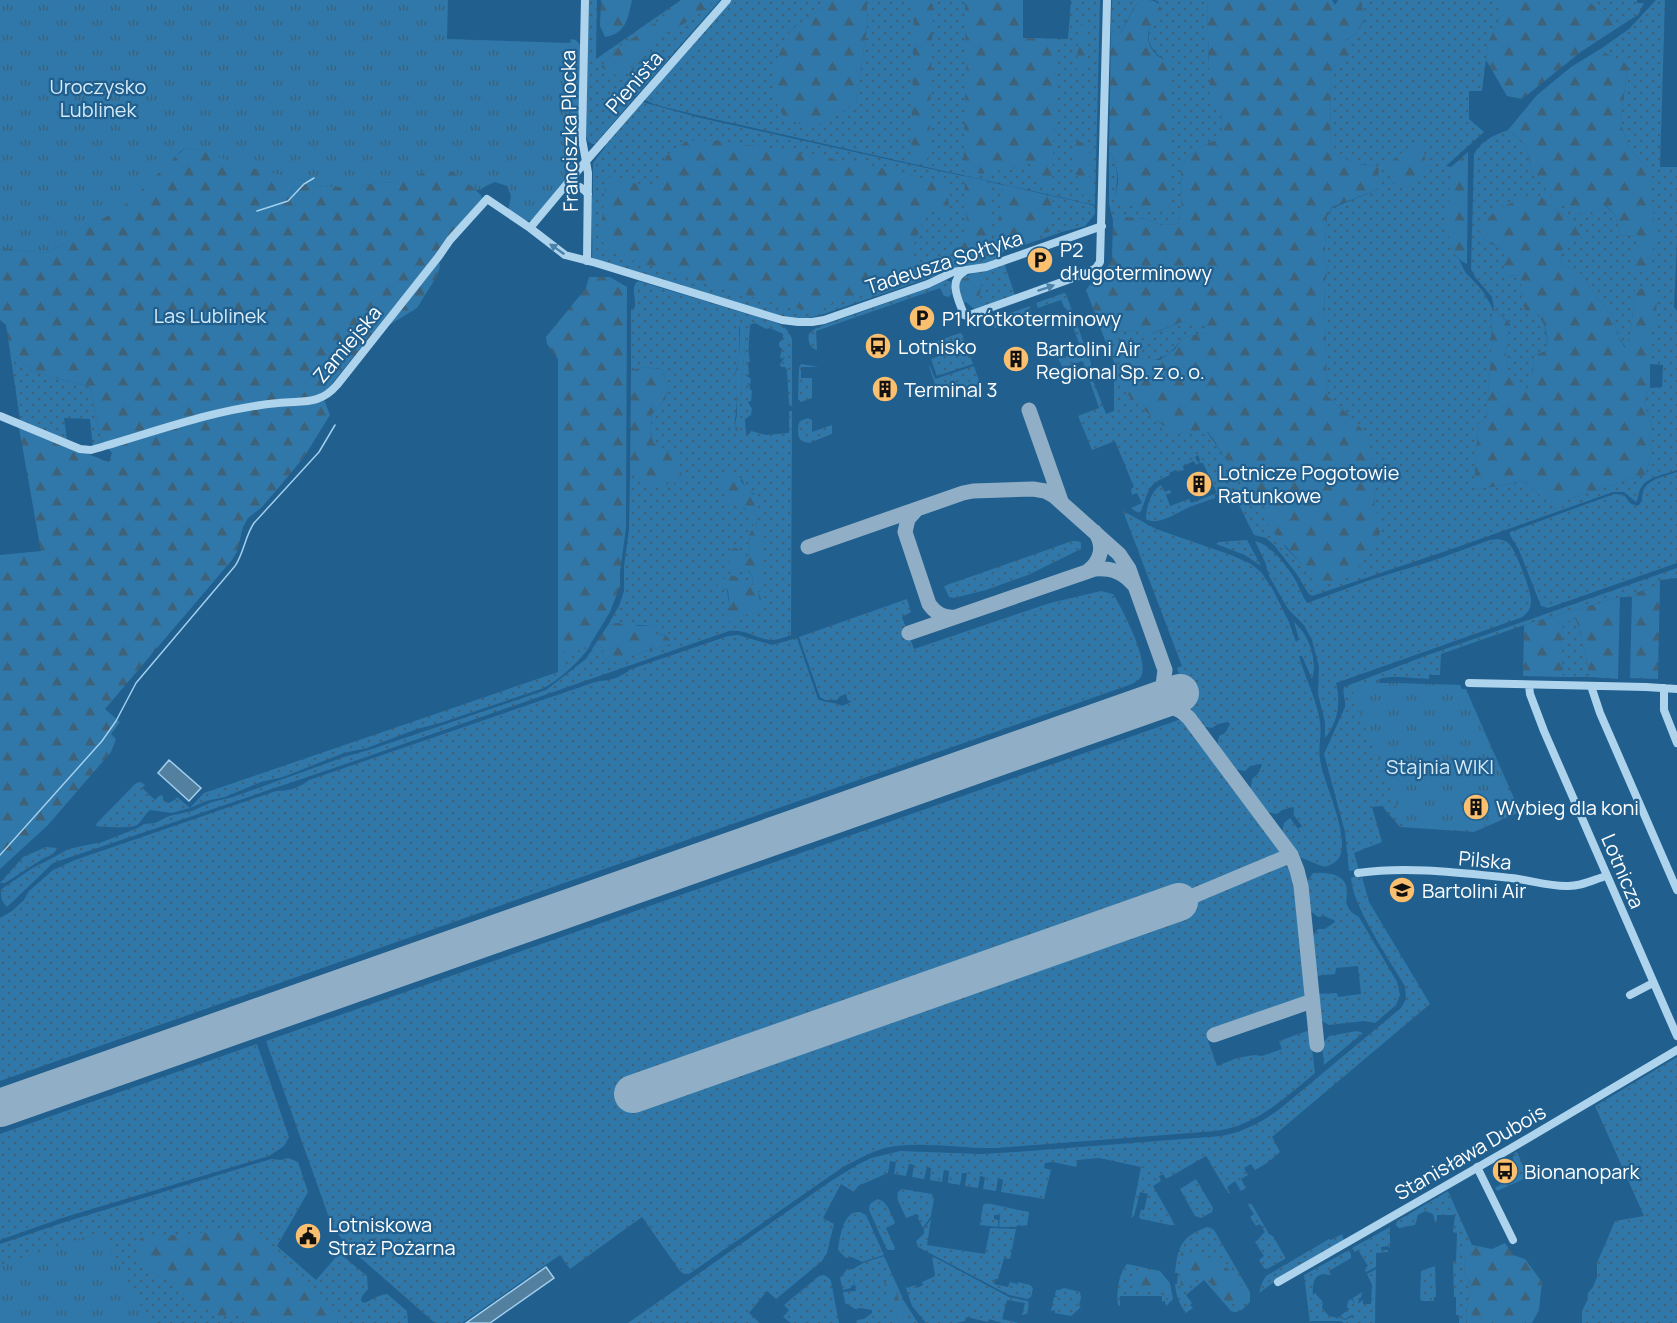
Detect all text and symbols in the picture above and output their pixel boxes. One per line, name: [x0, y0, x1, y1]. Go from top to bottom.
street label: Pienista: [599, 45, 669, 119]
street label: Franciszka Plocka: [554, 50, 584, 212]
park label: Uroczysko Lublinek: [50, 73, 147, 123]
street label: Tadeusza Sołtyka: [862, 224, 1026, 300]
place label: P2 długoterminowy: [1060, 236, 1213, 286]
one-way arrow: [549, 243, 565, 255]
parking icon: P2 długoterminowy: [1025, 245, 1055, 275]
one-way arrow: [1037, 282, 1055, 292]
street label: Zamiejska: [307, 300, 387, 388]
park label: Las Lublinek: [154, 302, 267, 329]
parking icon: P1 krótkoterminowy: [907, 303, 937, 333]
place label: P1 krótkoterminowy: [942, 305, 1122, 332]
bus stop icon: Lotnisko: [863, 331, 893, 361]
place label: Lotnisko: [898, 333, 977, 360]
place label: Bartolini Air Regional Sp. z o. o.: [1036, 335, 1205, 385]
building icon: Bartolini Air Regional Sp. z o. o.: [1001, 344, 1031, 374]
building icon: Terminal 3: [870, 374, 900, 404]
place label: Terminal 3: [904, 376, 998, 403]
place label: Lotnicze Pogotowie Ratunkowe: [1218, 459, 1399, 509]
building icon: Lotnicze Pogotowie Ratunkowe: [1184, 469, 1214, 499]
park label: Stajnia WIKI: [1386, 753, 1494, 780]
building icon: Wybieg dla koni: [1461, 792, 1491, 822]
place label: Wybieg dla koni: [1496, 794, 1639, 821]
street label: Lotnicza: [1595, 829, 1651, 913]
street label: Pilska: [1457, 844, 1513, 876]
school or university icon: Bartolini Air: [1387, 875, 1417, 905]
place label: Bartolini Air: [1422, 877, 1526, 904]
street label: Stanisława Dubois: [1389, 1098, 1551, 1206]
bus stop icon: Bionanopark: [1490, 1156, 1520, 1186]
place label: Bionanopark: [1524, 1158, 1641, 1185]
place label: Lotniskowa Straż Pożarna: [328, 1211, 456, 1261]
public building icon: Lotniskowa Straż Pożarna: [293, 1221, 323, 1251]

